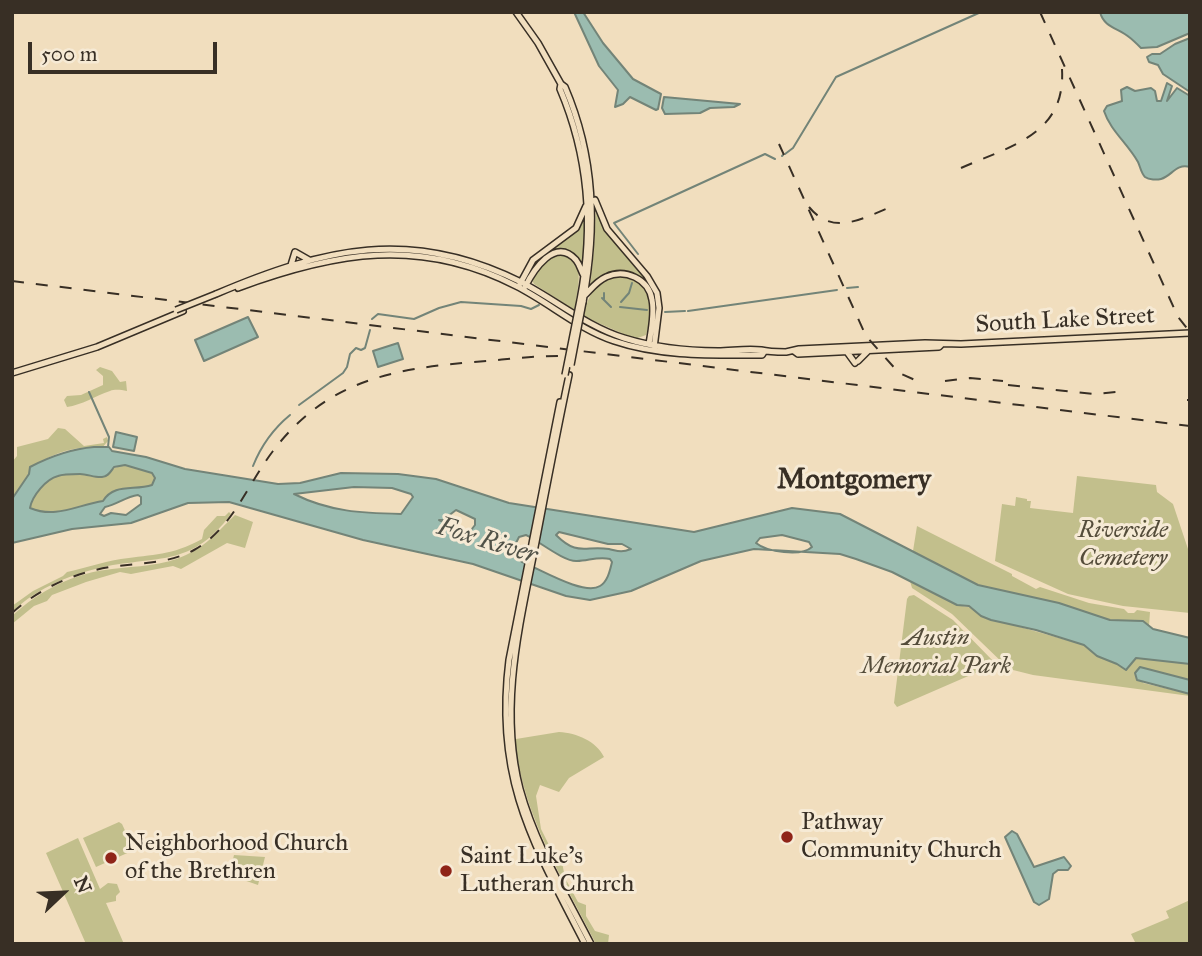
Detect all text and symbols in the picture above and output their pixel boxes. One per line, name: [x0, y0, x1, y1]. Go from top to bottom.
scale bar: [32, 28, 220, 72]
text: 500 m: [41, 41, 97, 67]
street label: South Lake Street: [975, 302, 1155, 340]
district label: Montgomery: [777, 464, 931, 498]
water label: Fox River: [433, 512, 541, 572]
park label: Riverside Cemetery: [1078, 517, 1168, 573]
park label: Austin Memorial Park: [861, 625, 1011, 681]
place label: Pathway Community Church: [801, 809, 1002, 865]
marker: Pathway Community Church: [779, 829, 795, 845]
place label: Neighborhood Church of the Brethren: [125, 830, 348, 886]
place label: Saint Luke's Lutheran Church: [460, 843, 634, 899]
marker: Neighborhood Church of the Brethren: [103, 850, 119, 866]
north arrow: [28, 858, 98, 928]
marker: Saint Luke's Lutheran Church: [438, 863, 454, 879]
text: N: [69, 873, 97, 897]

